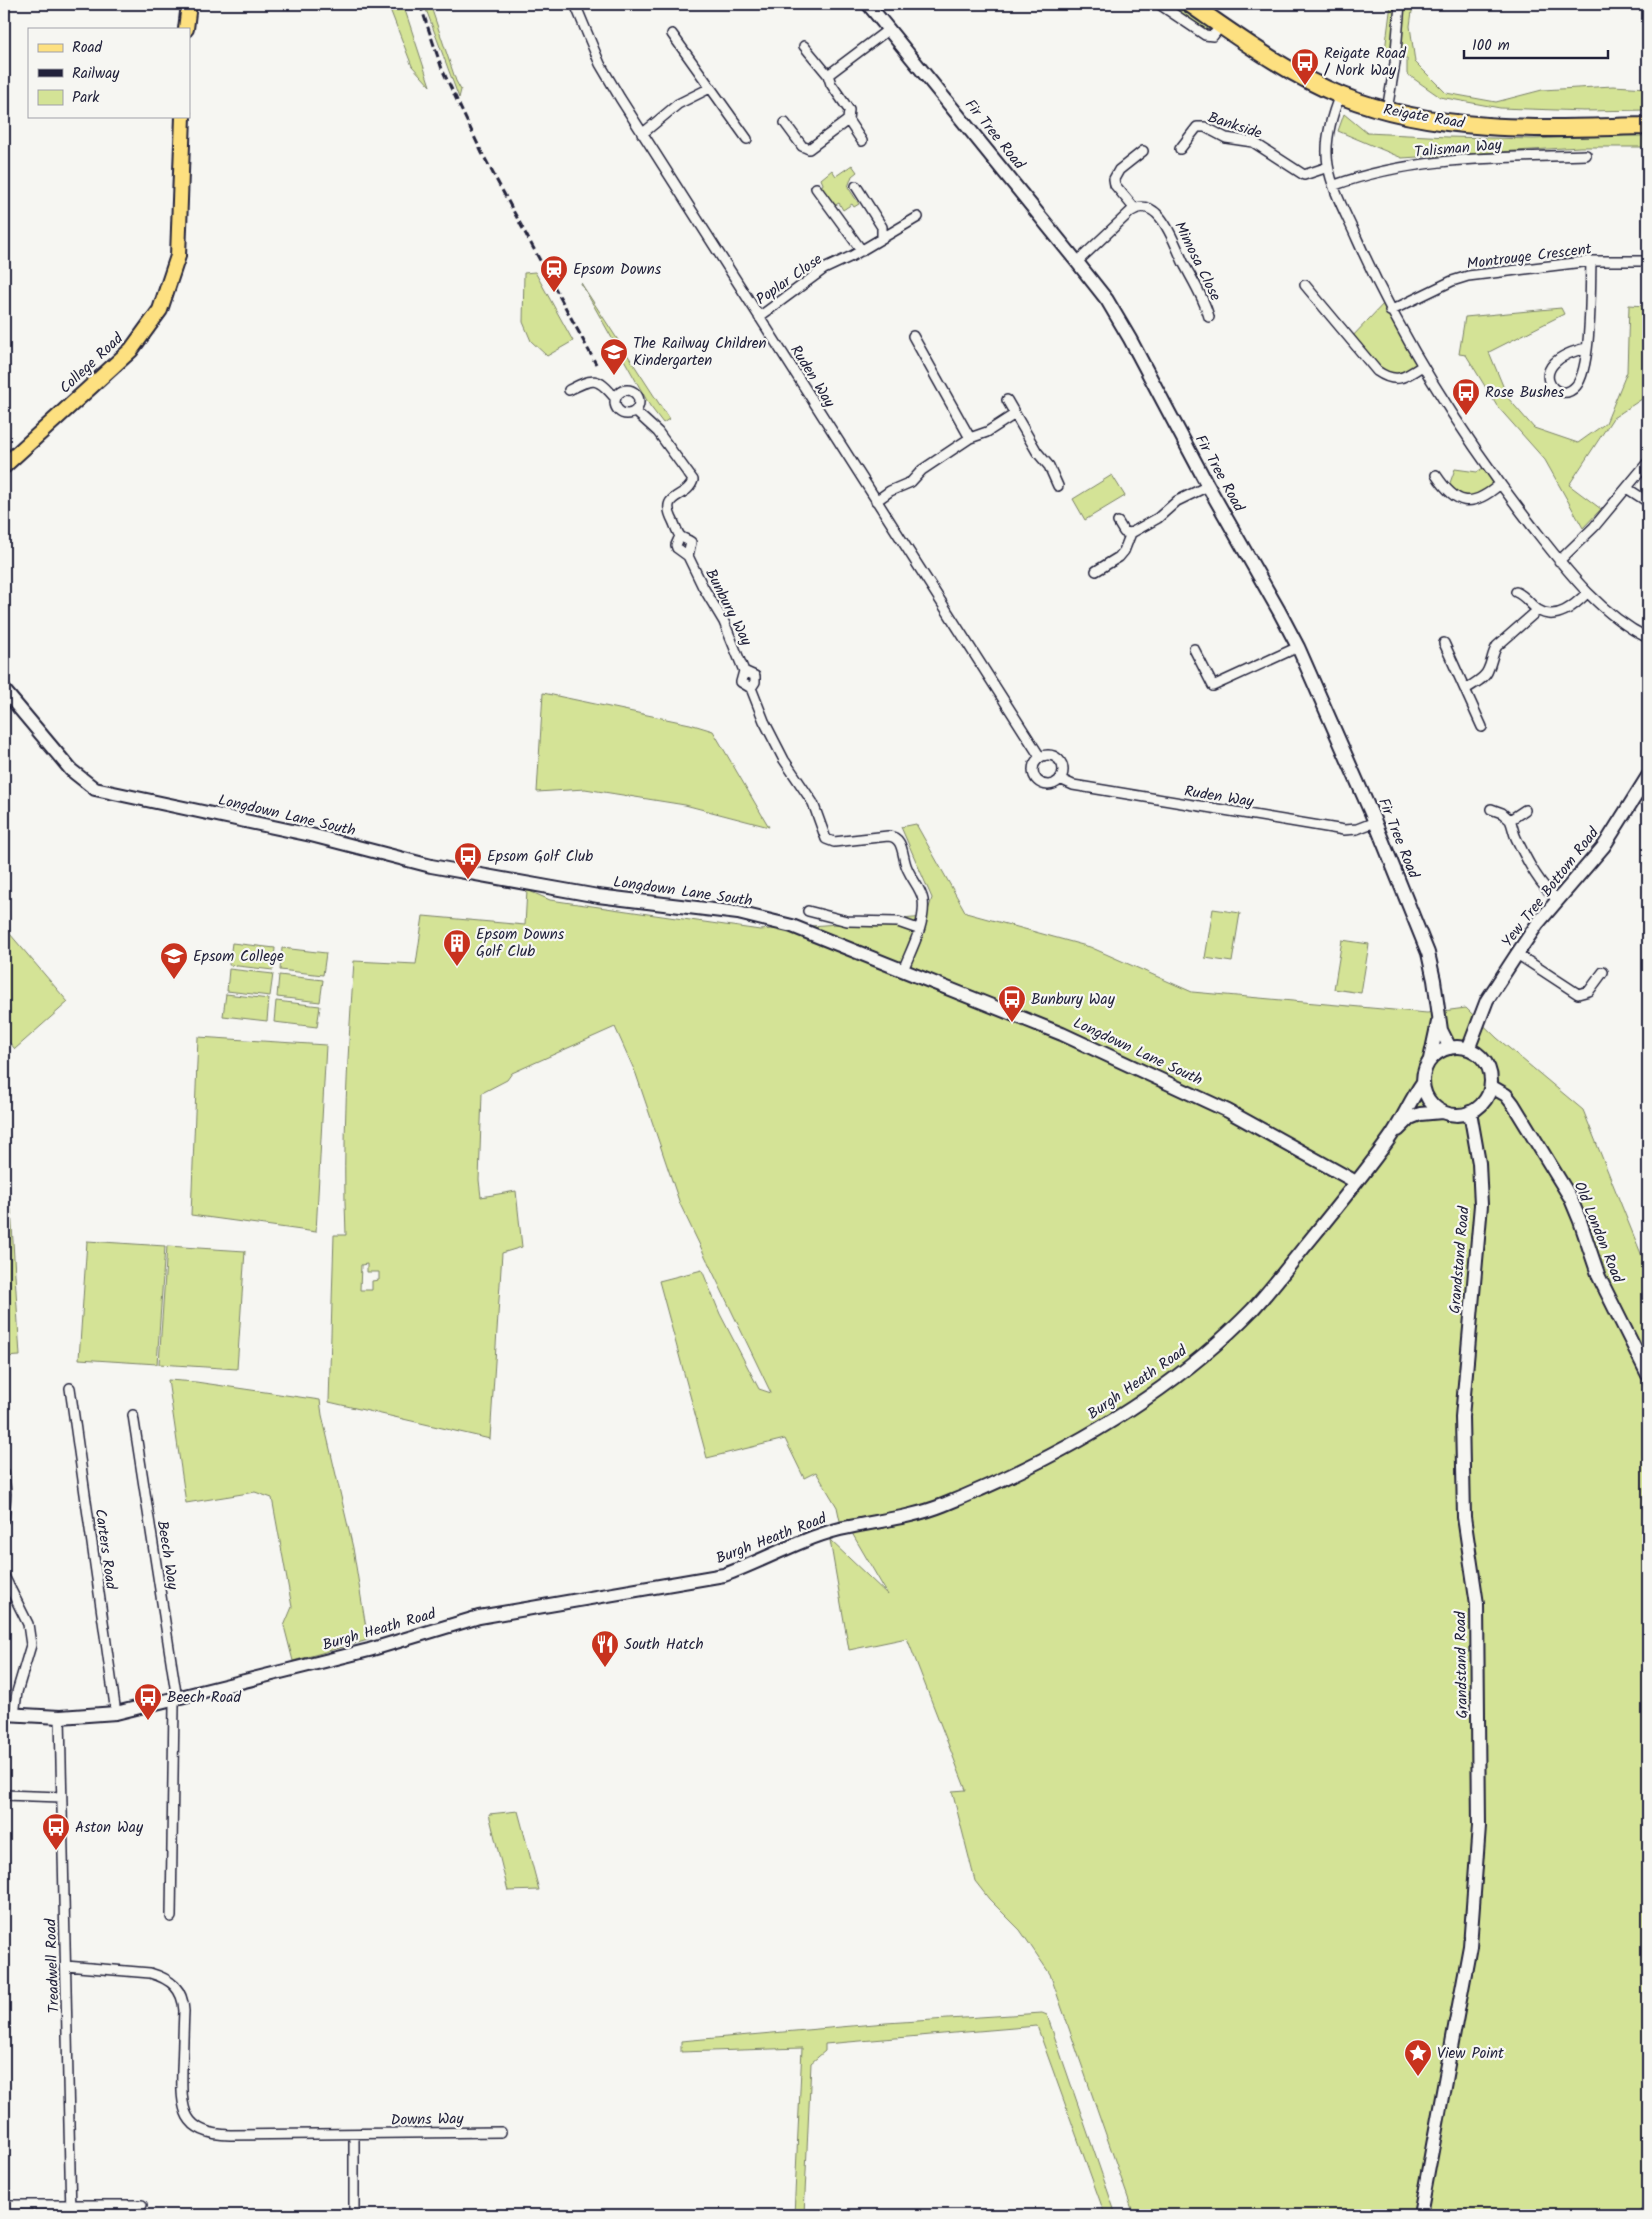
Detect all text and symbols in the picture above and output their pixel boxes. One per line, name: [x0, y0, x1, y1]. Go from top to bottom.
legend: [28, 28, 190, 118]
scale bar: [1464, 28, 1608, 60]
text: 100 m: [1472, 34, 1510, 58]
text: Road: [72, 36, 103, 60]
place label: Reigate Road / Nork Way: [1324, 42, 1406, 83]
bus stop icon: Reigate Road / Nork Way: [1290, 47, 1320, 86]
text: Railway: [72, 62, 120, 86]
text: Park: [72, 86, 100, 110]
street label: Fir Tree Road: [958, 94, 1031, 176]
street label: Reigate Road: [1381, 98, 1467, 136]
street label: Bankside: [1204, 106, 1265, 146]
street label: Talisman Way: [1413, 133, 1504, 165]
street label: Mimosa Close: [1167, 217, 1227, 306]
street label: Montrouge Crescent: [1465, 237, 1593, 277]
street label: Poplar Close: [751, 248, 828, 312]
station icon: Epsom Downs: [539, 254, 569, 293]
place label: Epsom Downs: [573, 258, 662, 282]
street label: College Road: [54, 327, 129, 400]
place label: The Railway Children Kindergarten: [633, 332, 767, 373]
school or university icon: The Railway Children Kindergarten: [599, 337, 629, 376]
street label: Ruden Way: [783, 340, 841, 413]
bus stop icon: Rose Bushes: [1451, 377, 1481, 416]
place label: Rose Bushes: [1485, 381, 1565, 405]
street label: Fir Tree Road: [1188, 431, 1250, 517]
street label: Bunbury Way: [698, 565, 758, 651]
street label: Ruden Way: [1182, 780, 1256, 814]
street label: Longdown Lane South: [216, 789, 358, 843]
street label: Fir Tree Road: [1371, 794, 1425, 883]
street label: Yew Tree Bottom Road: [1496, 822, 1606, 953]
bus stop icon: Epsom Golf Club: [453, 841, 483, 880]
place label: Epsom Golf Club: [487, 845, 593, 869]
street label: Longdown Lane South: [612, 870, 754, 914]
place label: Epsom Downs Golf Club: [476, 923, 565, 964]
building icon: Epsom Downs Golf Club: [442, 928, 472, 967]
school or university icon: Epsom College: [159, 941, 189, 980]
place label: Epsom College: [193, 945, 284, 969]
bus stop icon: Bunbury Way: [997, 984, 1027, 1023]
place label: Bunbury Way: [1031, 988, 1116, 1012]
street label: Longdown Lane South: [1069, 1011, 1206, 1092]
street label: Old London Road: [1567, 1178, 1630, 1287]
street label: Grandstand Road: [1443, 1205, 1477, 1315]
street label: Burgh Heath Road: [1083, 1339, 1193, 1426]
street label: Carters Road: [87, 1507, 123, 1591]
street label: Burgh Heath Road: [713, 1507, 831, 1571]
street label: Beech Way: [150, 1519, 184, 1592]
street label: Burgh Heath Road: [320, 1602, 439, 1658]
street label: Grandstand Road: [1449, 1611, 1475, 1719]
restaurant icon: South Hatch: [590, 1629, 620, 1668]
place label: South Hatch: [624, 1633, 703, 1657]
bus stop icon: Beech Road: [133, 1682, 163, 1721]
place label: Beech Road: [167, 1686, 241, 1710]
bus stop icon: Aston Way: [41, 1812, 71, 1851]
place label: Aston Way: [75, 1816, 144, 1840]
street label: Treadwell Road: [39, 1918, 67, 2014]
place icon: View Point: [1403, 2038, 1433, 2077]
place label: View Point: [1437, 2042, 1504, 2066]
street label: Downs Way: [390, 2107, 465, 2133]

